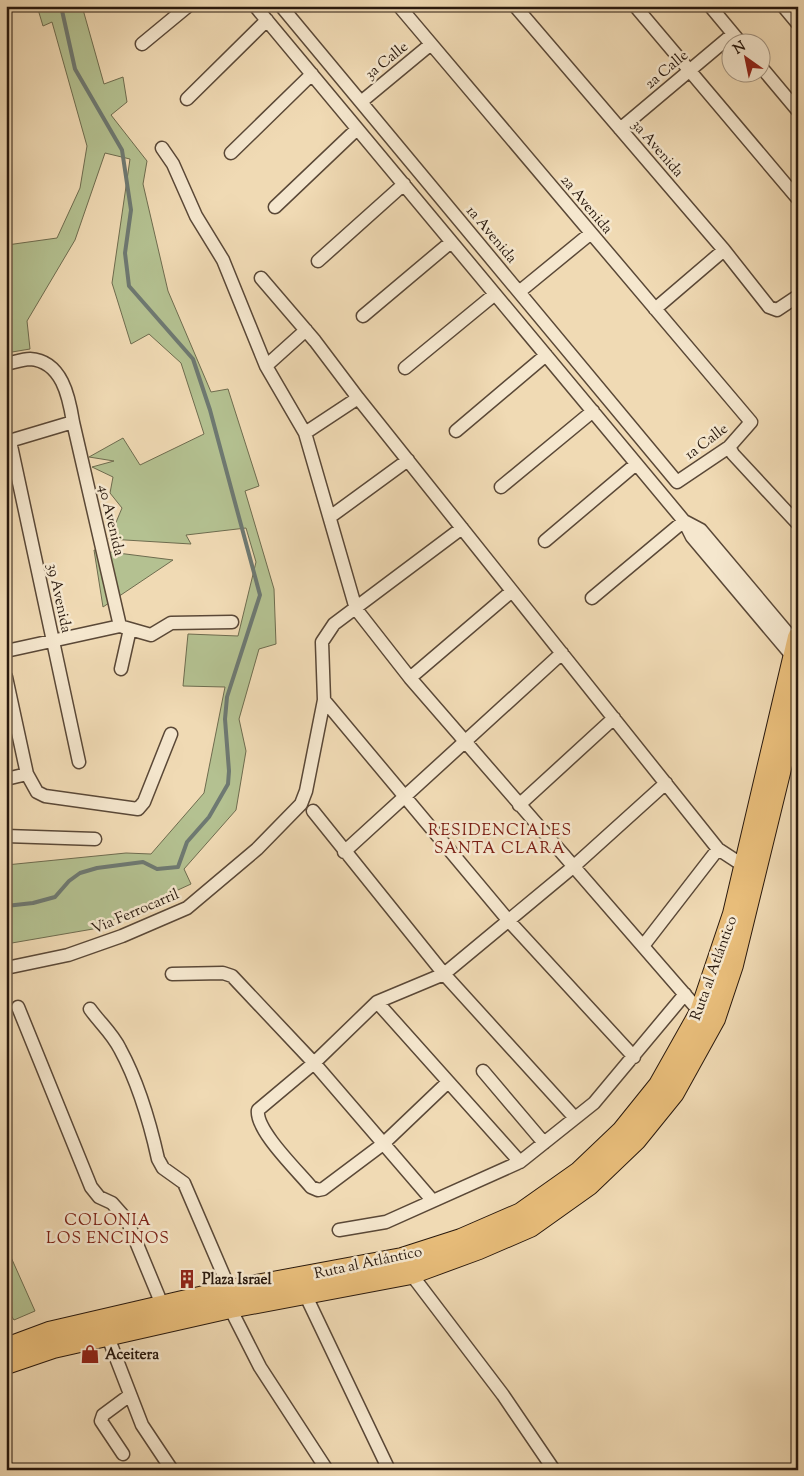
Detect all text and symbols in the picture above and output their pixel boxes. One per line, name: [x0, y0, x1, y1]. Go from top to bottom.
north arrow: [722, 32, 772, 82]
street label: 3a Calle: [361, 37, 413, 85]
text: N: [730, 37, 750, 60]
street label: 2a Calle: [641, 46, 693, 95]
street label: 3a Avenida: [626, 116, 688, 182]
street label: 2a Avenida: [555, 171, 617, 239]
street label: 1a Avenida: [460, 202, 521, 268]
street label: 1a Calle: [681, 419, 733, 465]
street label: 40 Avenida: [92, 483, 129, 558]
street label: 39 Avenida: [41, 562, 76, 635]
district label: RESIDENCIALES SANTA CLARA: [428, 820, 572, 861]
street label: Via Ferrocarril: [89, 884, 183, 940]
street label: Ruta al Atlántico: [686, 913, 743, 1024]
district label: COLONIA LOS ENCINOS: [46, 1210, 170, 1251]
street label: Ruta al Atlántico: [312, 1242, 424, 1285]
building icon: Plaza Israel: [176, 1268, 198, 1290]
place label: Plaza Israel: [202, 1270, 272, 1291]
shop icon: Aceitera: [79, 1343, 101, 1365]
place label: Aceitera: [105, 1345, 159, 1366]

